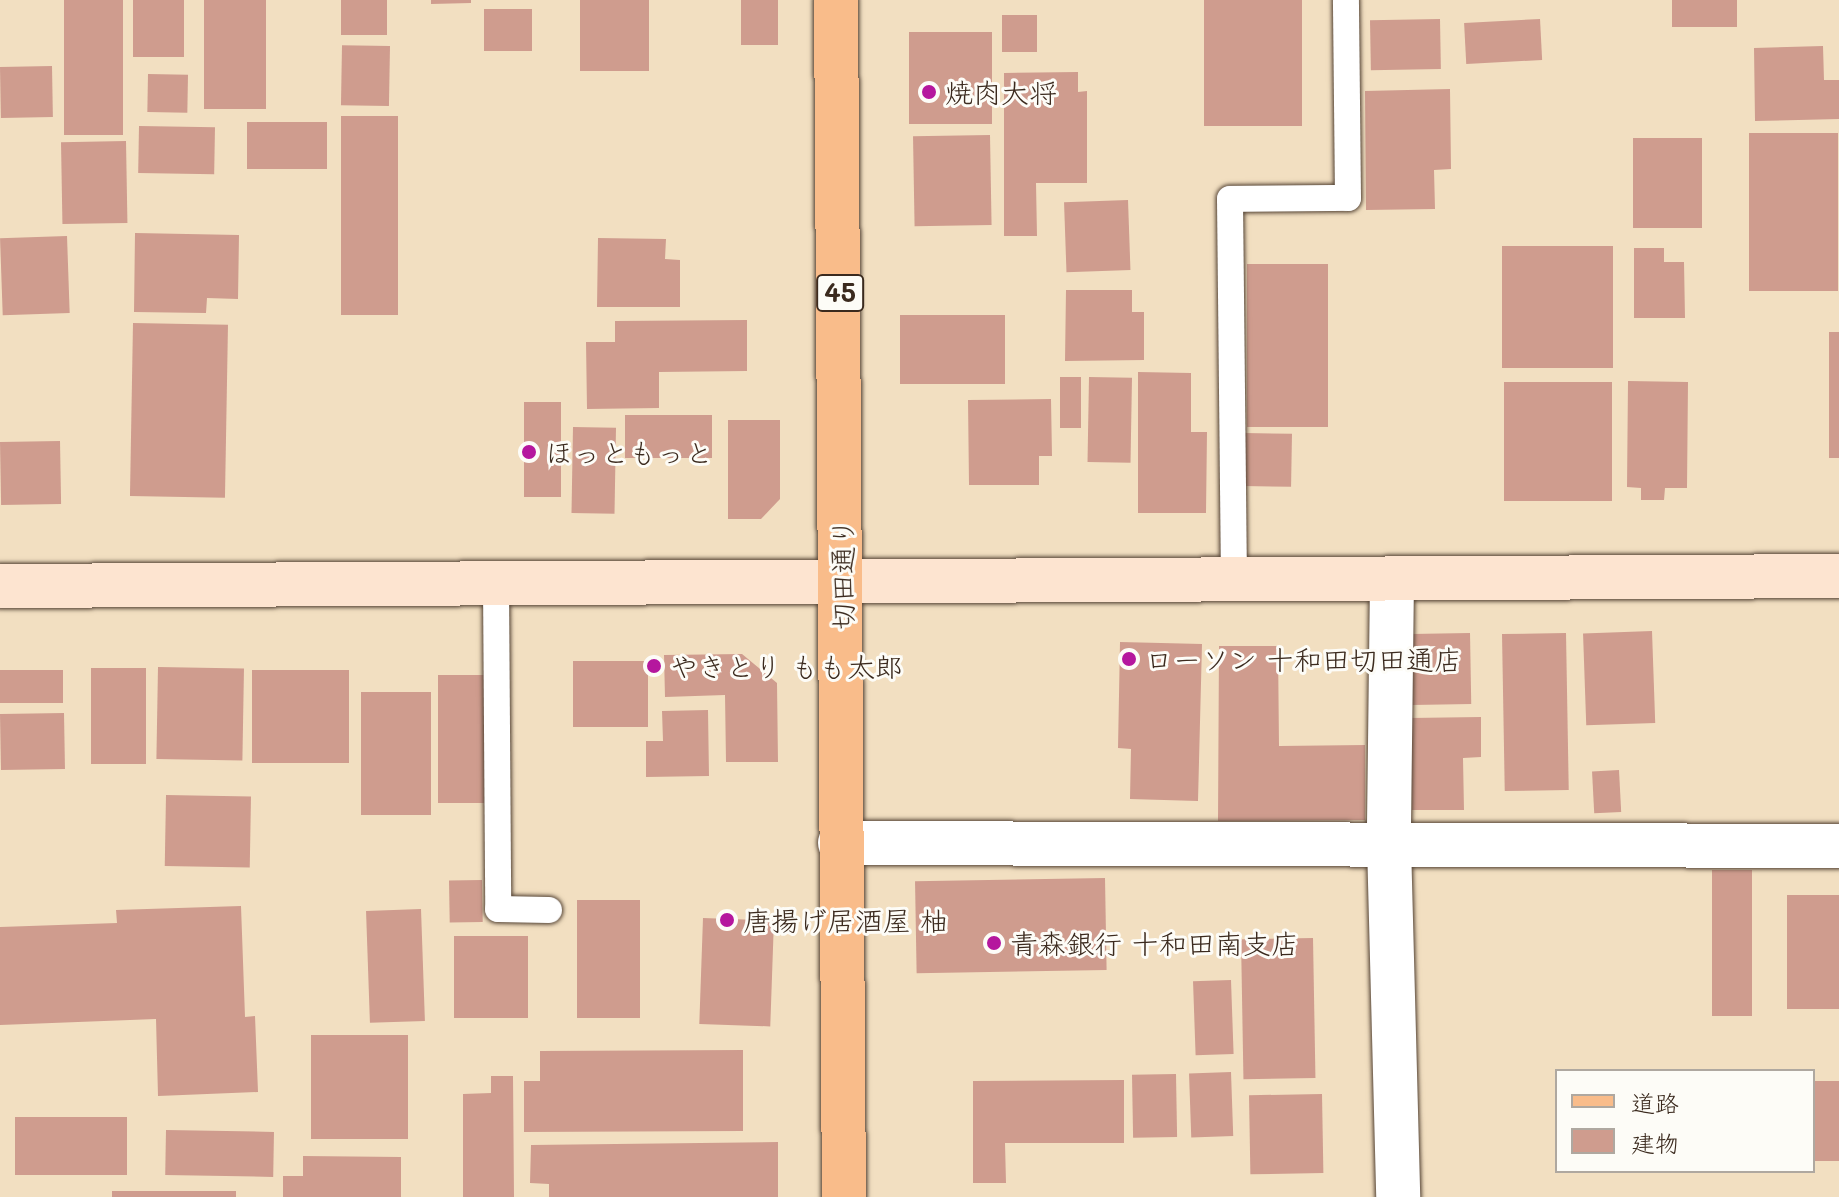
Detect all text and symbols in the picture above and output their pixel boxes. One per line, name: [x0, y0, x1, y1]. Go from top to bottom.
place label: 焼肉大将: [945, 75, 1057, 109]
marker: 焼肉大将: [920, 83, 938, 101]
road number: 45: [816, 271, 864, 315]
place label: ほっともっと: [545, 435, 713, 469]
marker: ほっともっと: [520, 443, 538, 461]
street label: 切田通り: [825, 518, 859, 630]
place label: ローソン 十和田切田通店: [1145, 642, 1462, 676]
place label: やきとり もも太郎: [670, 649, 903, 683]
marker: ローソン 十和田切田通店: [1120, 650, 1138, 668]
marker: やきとり もも太郎: [645, 657, 663, 675]
place label: 唐揚げ居酒屋 柚: [743, 903, 948, 937]
marker: 唐揚げ居酒屋 柚: [718, 911, 736, 929]
place label: 青森銀行 十和田南支店: [1010, 926, 1299, 960]
marker: 青森銀行 十和田南支店: [985, 934, 1003, 952]
legend: [1555, 1069, 1815, 1173]
text: 道路: [1631, 1087, 1679, 1118]
text: 建物: [1631, 1127, 1679, 1158]

